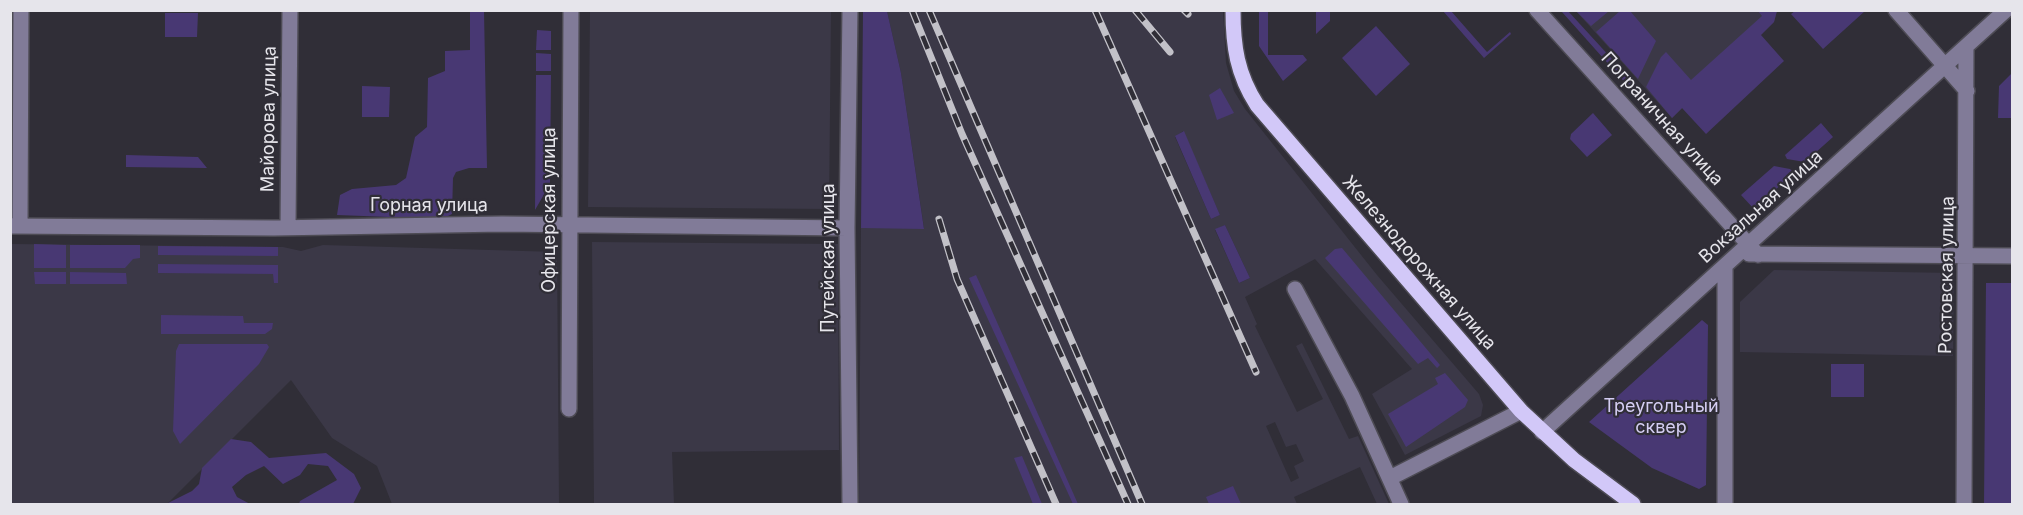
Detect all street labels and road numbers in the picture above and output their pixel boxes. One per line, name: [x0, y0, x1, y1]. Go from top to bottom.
street label: Майорова улица: [257, 46, 281, 192]
street label: Пограничная улица: [1596, 48, 1728, 190]
street label: Офицерская улица: [539, 127, 561, 293]
street label: Вокзальная улица: [1695, 146, 1827, 268]
street label: Железнодорожная улица: [1338, 172, 1500, 354]
street label: Путейская улица: [818, 183, 840, 333]
street label: Горная улица: [370, 195, 488, 217]
street label: Ростовская улица: [1935, 196, 1959, 354]

